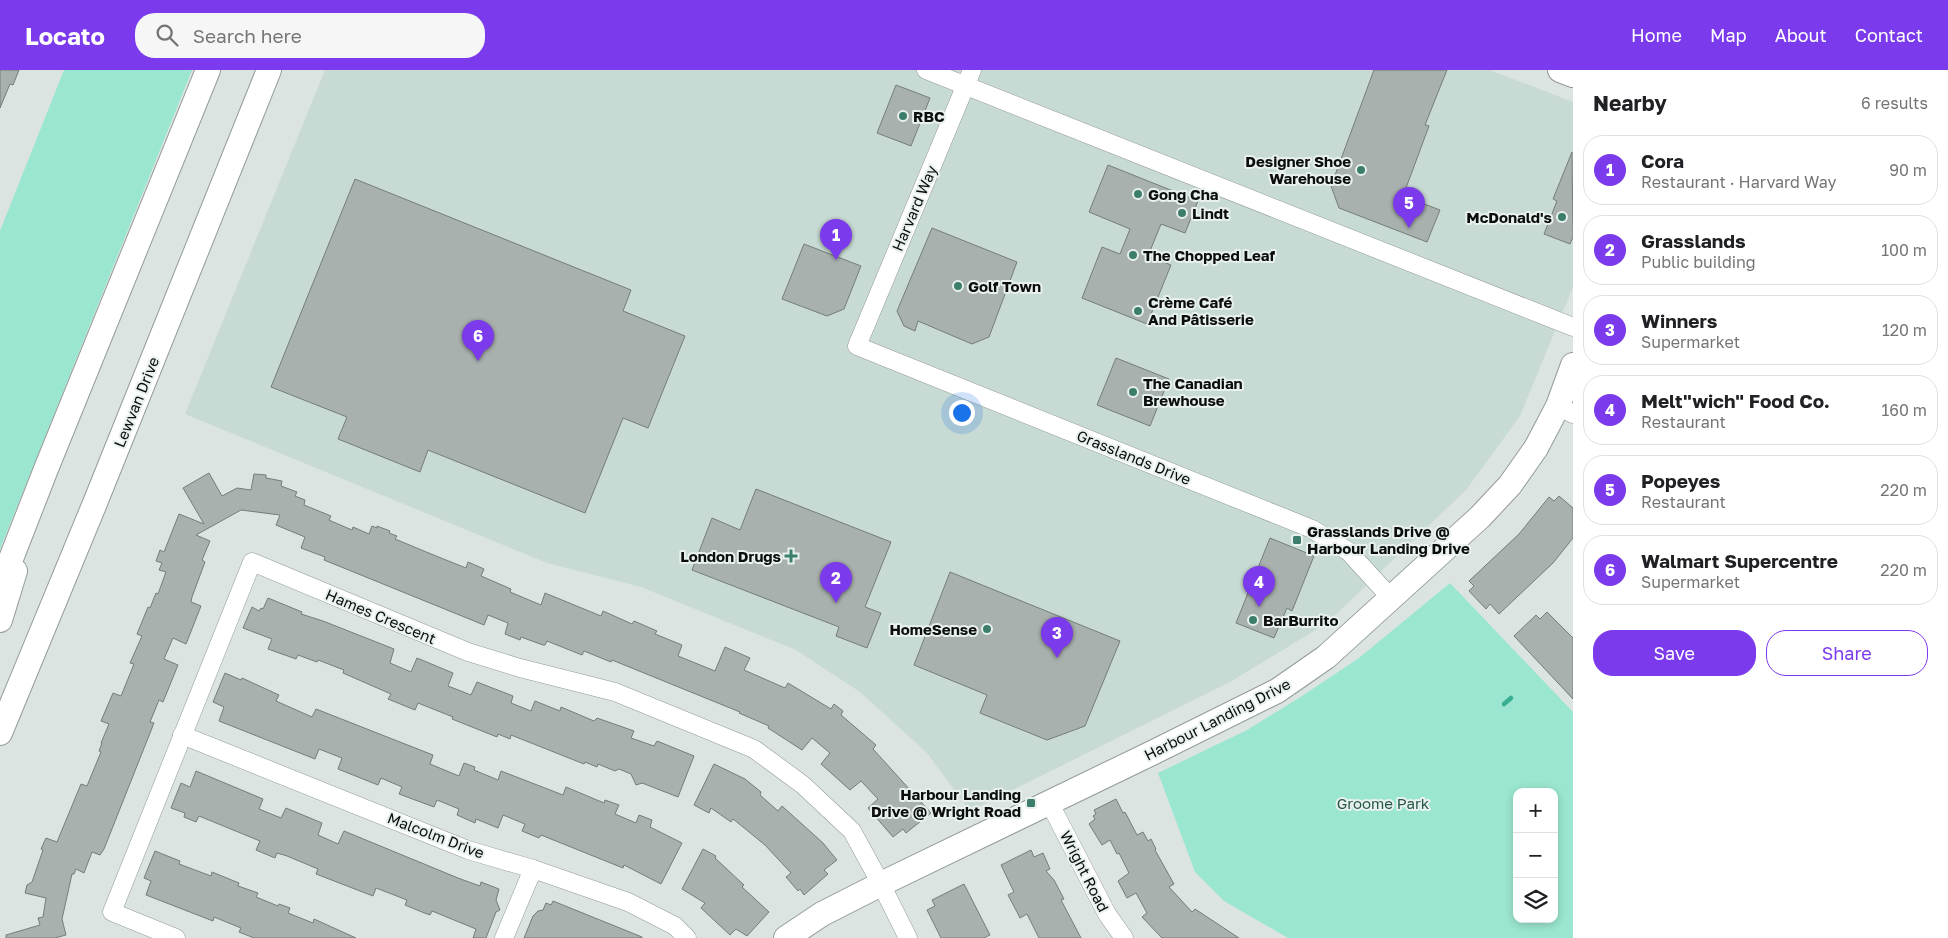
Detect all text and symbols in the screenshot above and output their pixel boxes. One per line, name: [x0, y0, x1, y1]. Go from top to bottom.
search box: [135, 13, 485, 58]
text: Locato: [25, 21, 105, 50]
icon: search: [153, 21, 181, 49]
text: Search here: [193, 24, 302, 47]
text: Home: [1631, 24, 1682, 46]
text: Map: [1710, 24, 1747, 46]
text: About: [1775, 24, 1827, 46]
text: Contact: [1855, 24, 1923, 46]
text: Nearby: [1593, 90, 1667, 116]
text: 6 results: [1861, 93, 1928, 113]
place label: RBC: [913, 107, 945, 125]
marker: RBC: [897, 110, 909, 122]
text: Cora: [1641, 149, 1684, 172]
place label: Designer Shoe Warehouse: [1245, 152, 1351, 187]
text: 1: [1606, 160, 1614, 180]
text: 90 m: [1889, 160, 1927, 180]
street label: Harvard Way: [888, 162, 940, 254]
marker: Designer Shoe Warehouse: [1355, 164, 1367, 176]
text: Restaurant · Harvard Way: [1641, 172, 1836, 192]
place label: Gong Cha: [1148, 185, 1219, 203]
pin: 5: [1393, 187, 1425, 228]
marker: Gong Cha: [1132, 188, 1144, 200]
place label: Lindt: [1192, 204, 1229, 222]
marker: Lindt: [1176, 207, 1188, 219]
place label: McDonald's: [1466, 208, 1552, 226]
marker: McDonald's: [1556, 211, 1568, 223]
pin: 1: [820, 219, 852, 260]
text: Grasslands: [1641, 229, 1746, 252]
text: 2: [1605, 240, 1615, 260]
text: 100 m: [1881, 240, 1927, 260]
place label: The Chopped Leaf: [1143, 246, 1276, 264]
marker: The Chopped Leaf: [1127, 249, 1139, 261]
text: Public building: [1641, 252, 1756, 272]
place label: Golf Town: [968, 277, 1041, 295]
marker: Golf Town: [952, 280, 964, 292]
place label: Crème Café And Pâtisserie: [1148, 293, 1254, 328]
marker: Crème Café And Pâtisserie: [1132, 305, 1144, 317]
text: Winners: [1641, 309, 1717, 332]
pin: 6: [462, 320, 494, 361]
text: 3: [1605, 320, 1615, 340]
text: 120 m: [1882, 320, 1927, 340]
text: Supermarket: [1641, 332, 1740, 352]
street label: Lewvan Drive: [110, 354, 162, 450]
place label: The Canadian Brewhouse: [1143, 374, 1243, 409]
marker: The Canadian Brewhouse: [1127, 386, 1139, 398]
text: Melt"wich" Food Co.: [1641, 389, 1830, 412]
your location: [949, 400, 975, 426]
text: 4: [1605, 400, 1615, 420]
text: 160 m: [1881, 400, 1927, 420]
text: Restaurant: [1641, 412, 1726, 432]
street label: Grasslands Drive: [1074, 426, 1194, 488]
text: Popeyes: [1641, 469, 1720, 492]
text: 5: [1605, 480, 1615, 500]
text: 220 m: [1880, 480, 1927, 500]
text: Restaurant: [1641, 492, 1726, 512]
place label: Grasslands Drive @ Harbour Landing Drive: [1307, 522, 1470, 557]
marker: Grasslands Drive @ Harbour Landing Drive: [1291, 534, 1303, 546]
place label: London Drugs: [680, 547, 781, 565]
text: Walmart Supercentre: [1641, 549, 1838, 572]
marker: London Drugs: [785, 550, 797, 562]
text: 6: [1605, 560, 1615, 580]
text: 220 m: [1880, 560, 1927, 580]
pin: 2: [820, 562, 852, 603]
pin: 4: [1243, 566, 1275, 607]
text: Supermarket: [1641, 572, 1740, 592]
street label: Hames Crescent: [323, 585, 439, 647]
place label: BarBurrito: [1263, 611, 1338, 629]
marker: BarBurrito: [1247, 614, 1259, 626]
pin: 3: [1041, 617, 1073, 658]
place label: HomeSense: [889, 620, 977, 638]
marker: HomeSense: [981, 623, 993, 635]
button: Save: [1593, 630, 1756, 676]
button: Share: [1766, 630, 1928, 676]
street label: Harbour Landing Drive: [1141, 674, 1293, 764]
place label: Harbour Landing Drive @ Wright Road: [871, 785, 1021, 820]
map controls: [1513, 788, 1558, 923]
button: +: [1513, 788, 1558, 833]
park label: Groome Park: [1337, 794, 1430, 812]
marker: Harbour Landing Drive @ Wright Road: [1025, 797, 1037, 809]
street label: Malcolm Drive: [385, 808, 487, 862]
street label: Wright Road: [1057, 827, 1113, 915]
button: −: [1513, 833, 1558, 878]
button: layers: [1513, 878, 1558, 923]

